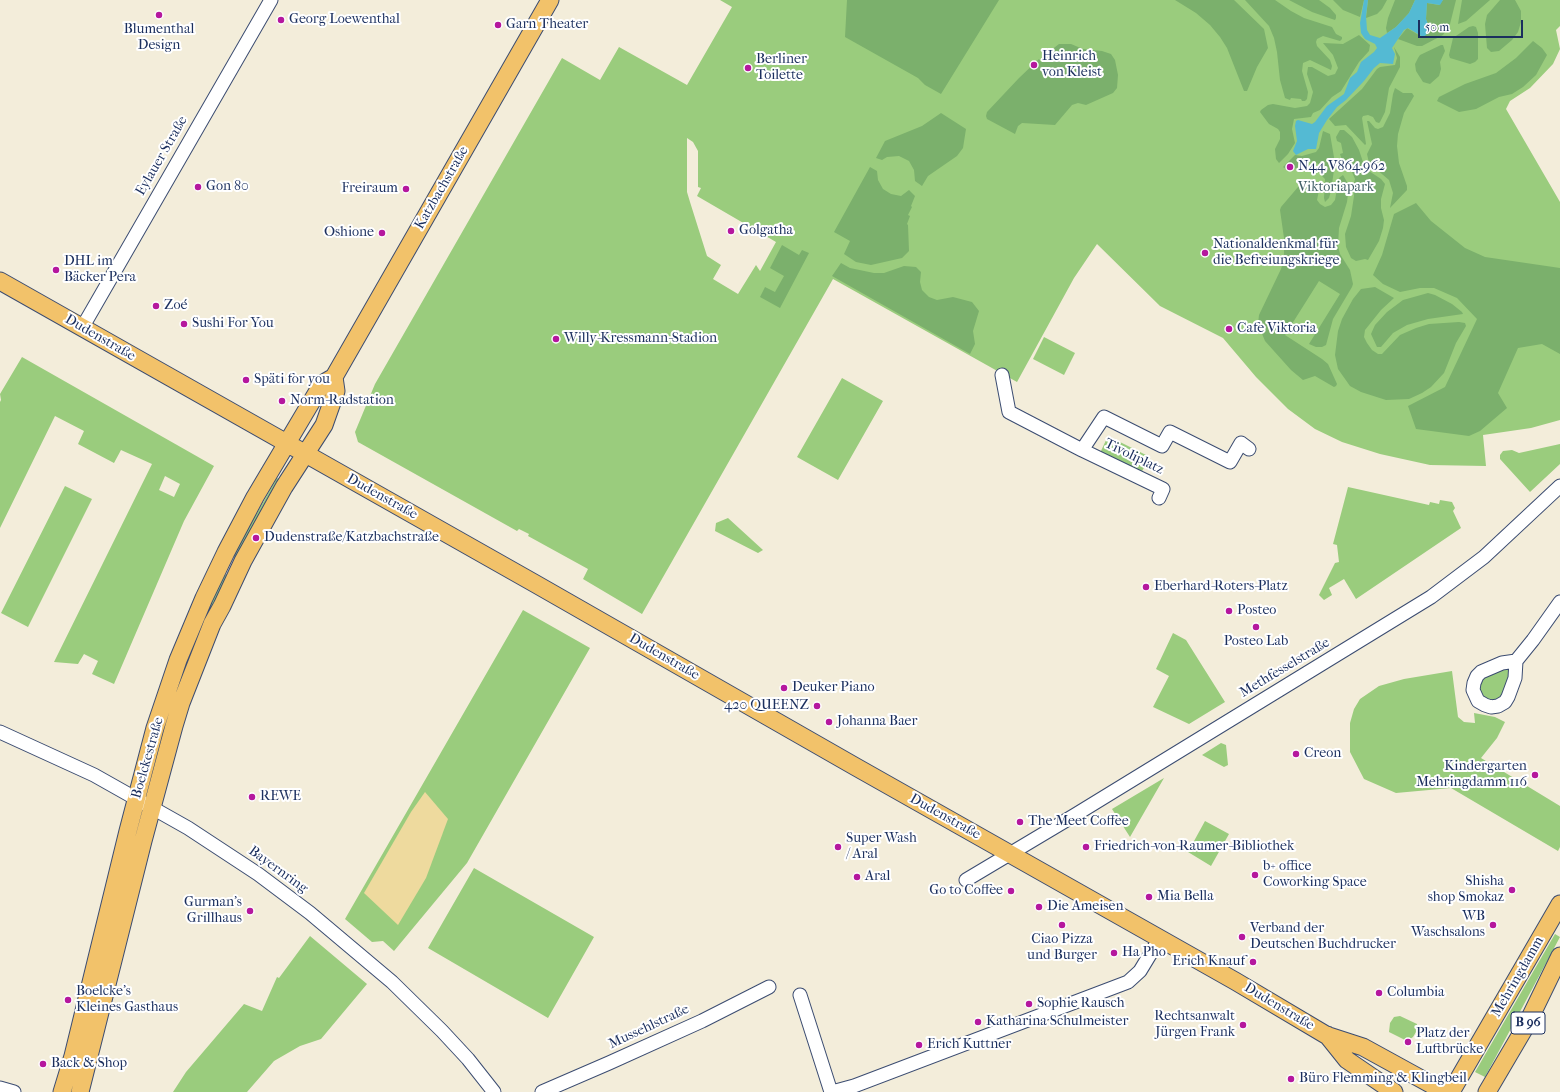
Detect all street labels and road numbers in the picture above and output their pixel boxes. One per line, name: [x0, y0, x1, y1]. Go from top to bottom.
street label: Eylauer Straße: [132, 113, 192, 199]
street label: Katzbachstraße: [411, 144, 473, 232]
street label: Dudenstraße: [62, 311, 138, 365]
street label: Tivoliplatz: [1102, 435, 1166, 479]
street label: Dudenstraße: [344, 471, 420, 523]
street label: Dudenstraße: [626, 630, 702, 684]
street label: Methfesselstraße: [1237, 635, 1333, 701]
street label: Boelckestraße: [128, 715, 168, 801]
street label: Dudenstraße: [907, 791, 983, 843]
street label: Bayernring: [245, 843, 311, 897]
street label: Mehringdamm: [1488, 934, 1548, 1020]
street label: Dudenstraße: [1241, 980, 1317, 1034]
street label: Mussehlstraße: [606, 1001, 692, 1053]
road number: B 96: [1511, 1012, 1545, 1034]

